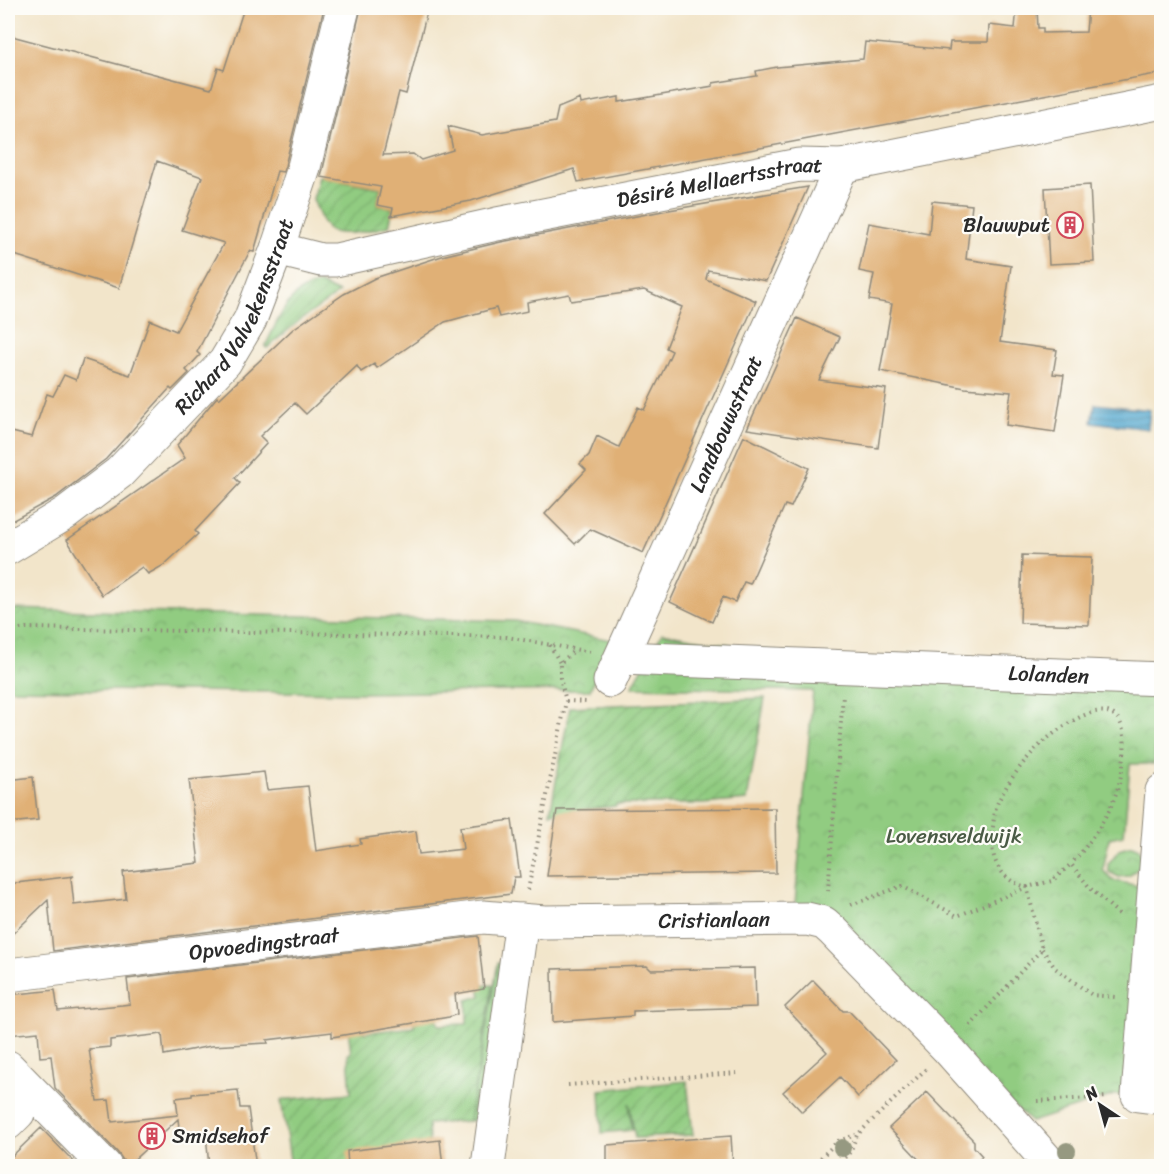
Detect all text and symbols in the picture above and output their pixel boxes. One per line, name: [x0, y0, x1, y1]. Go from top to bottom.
street label: Désiré Mellaertsstraat: [613, 146, 823, 219]
place label: Blauwput: [963, 206, 1050, 244]
building icon: Blauwput: [1055, 210, 1085, 240]
street label: Richard Valvekensstraat: [165, 213, 305, 424]
street label: Landbouwstraat: [678, 349, 773, 499]
street label: Lolanden: [1008, 654, 1090, 695]
park label: Lovensveldwijk: [886, 817, 1022, 855]
street label: Cristianlaan: [658, 900, 770, 940]
street label: Opvoedingstraat: [187, 916, 343, 972]
north arrow: [1070, 1075, 1130, 1135]
text: N: [1078, 1078, 1105, 1109]
place label: Smidsehof: [172, 1117, 271, 1155]
building icon: Smidsehof: [137, 1121, 167, 1151]

